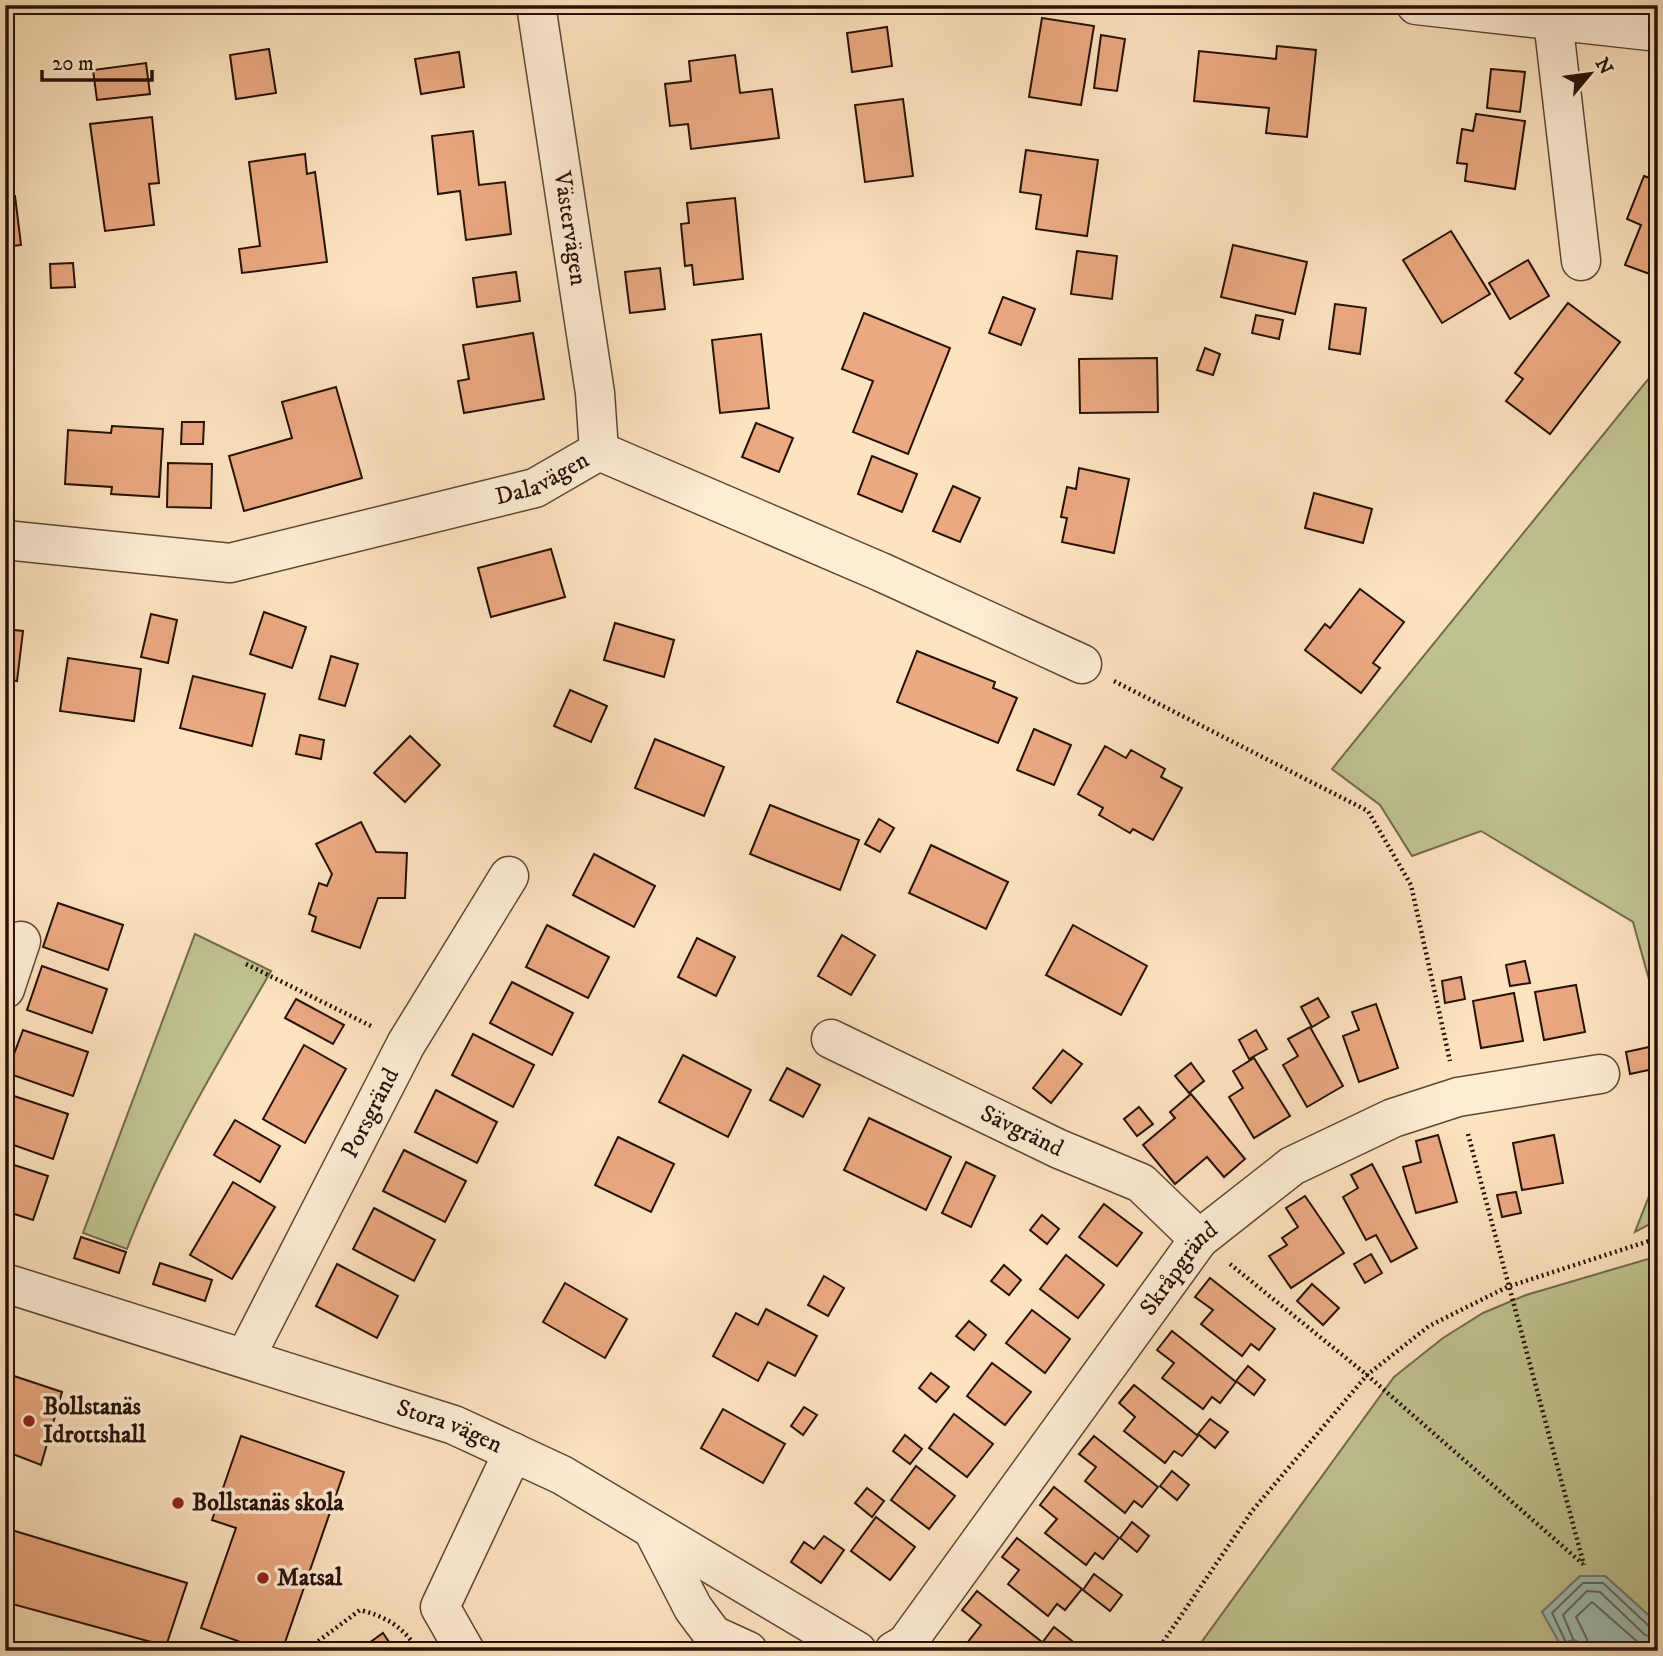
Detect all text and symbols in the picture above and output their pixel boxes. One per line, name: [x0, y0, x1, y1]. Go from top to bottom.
scale bar: [42, 38, 152, 82]
north arrow: [1554, 38, 1624, 108]
text: 20 m: [52, 51, 94, 77]
text: N: [1590, 54, 1618, 79]
street label: Västervägen: [546, 168, 594, 288]
street label: Dalavägen: [492, 445, 595, 512]
street label: Porsgränd: [335, 1063, 406, 1163]
street label: Sävgränd: [976, 1098, 1068, 1164]
street label: Skråpgränd: [1133, 1215, 1224, 1322]
place label: Bollstanäs Idrottshall: [43, 1392, 147, 1450]
street label: Stora vägen: [393, 1393, 508, 1460]
marker: Bollstanäs Idrottshall: [21, 1413, 37, 1429]
place label: Bollstanäs skola: [192, 1488, 344, 1518]
marker: Bollstanäs skola: [170, 1495, 186, 1511]
place label: Matsal: [277, 1563, 343, 1593]
marker: Matsal: [255, 1570, 271, 1586]

